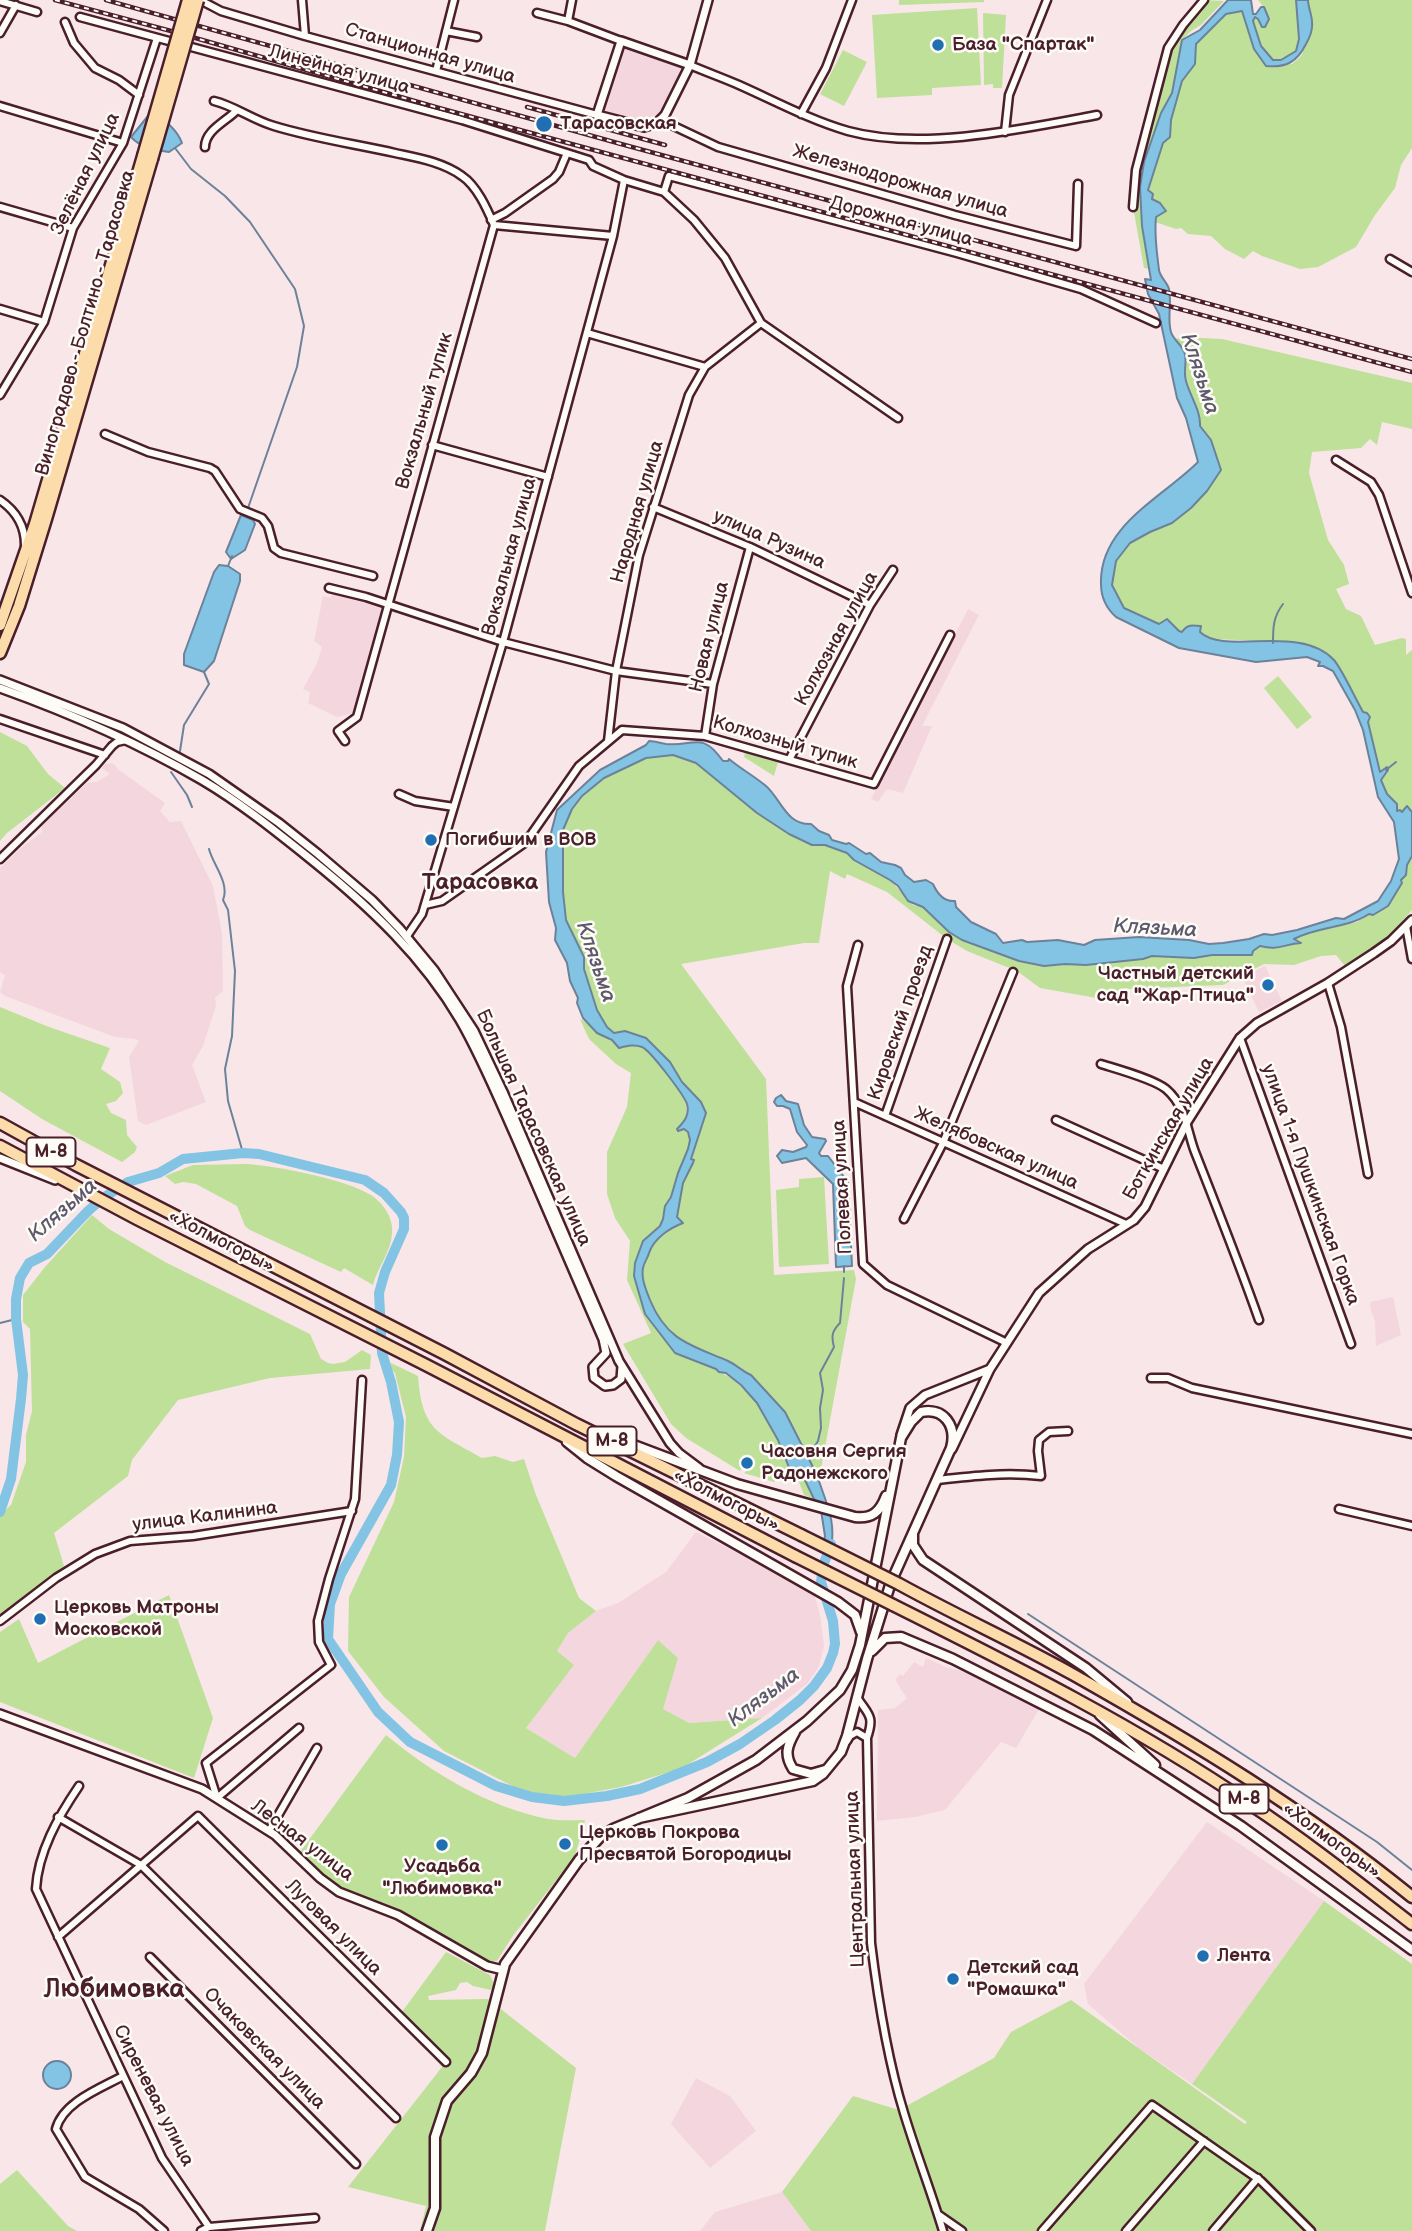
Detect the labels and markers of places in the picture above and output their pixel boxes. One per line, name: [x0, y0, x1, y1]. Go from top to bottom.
place label: База "Спартак": [952, 34, 1095, 56]
marker: База "Спартак": [930, 37, 946, 53]
place label: Тарасовская: [560, 113, 677, 135]
marker: Тарасовская: [534, 114, 554, 134]
place label: Погибшим в ВОВ: [445, 829, 596, 851]
marker: Погибшим в ВОВ: [423, 832, 439, 848]
place label: Частный детский сад "Жар-Птица": [1097, 963, 1254, 1007]
marker: Частный детский сад "Жар-Птица": [1260, 977, 1276, 993]
place label: Часовня Сергия Радонежского: [761, 1441, 907, 1485]
marker: Часовня Сергия Радонежского: [739, 1455, 755, 1471]
place label: Церковь Матроны Московской: [54, 1597, 219, 1641]
marker: Церковь Матроны Московской: [32, 1611, 48, 1627]
place label: Церковь Покрова Пресвятой Богородицы: [579, 1822, 792, 1866]
marker: Церковь Покрова Пресвятой Богородицы: [557, 1836, 573, 1852]
marker: Усадьба "Любимовка": [434, 1837, 450, 1853]
place label: Усадьба "Любимовка": [382, 1856, 502, 1900]
place label: Лента: [1217, 1945, 1271, 1967]
marker: Лента: [1195, 1948, 1211, 1964]
place label: Детский сад "Ромашка": [967, 1957, 1078, 2001]
marker: Детский сад "Ромашка": [945, 1971, 961, 1987]

